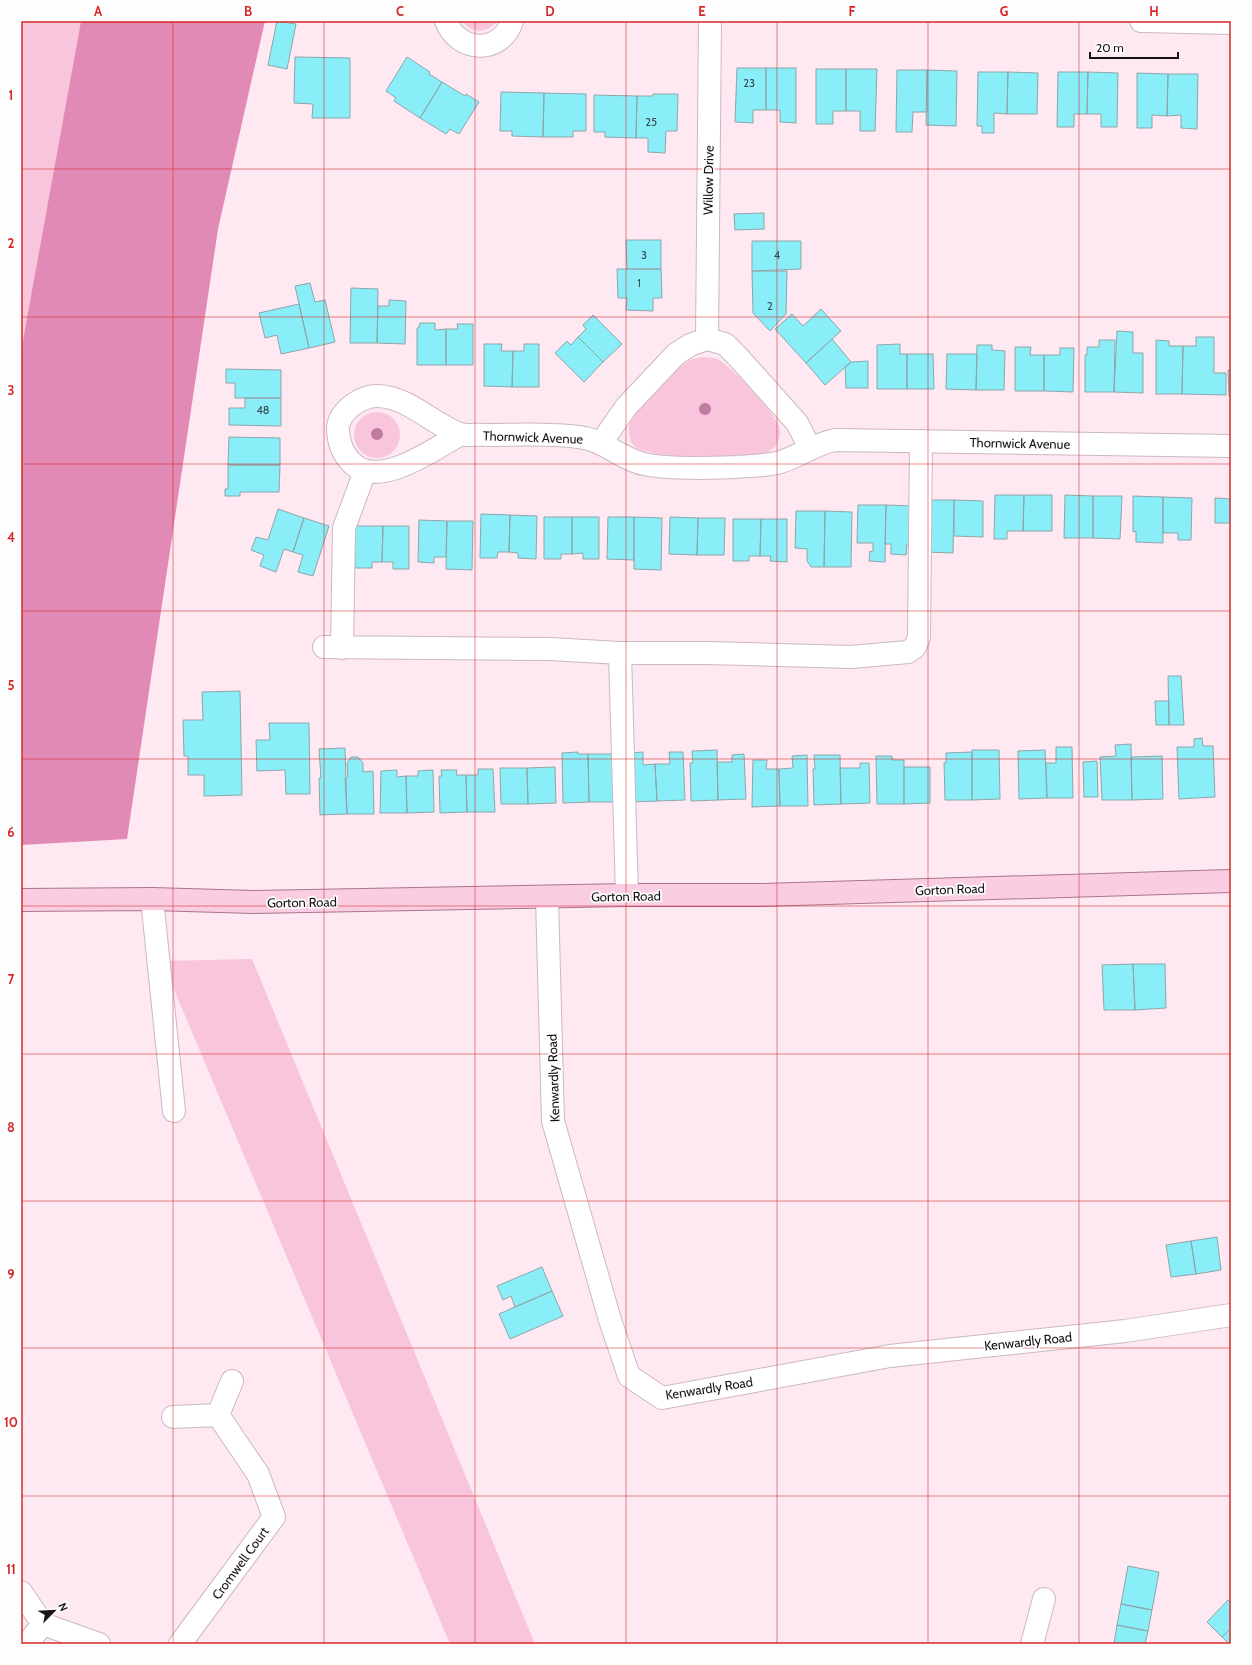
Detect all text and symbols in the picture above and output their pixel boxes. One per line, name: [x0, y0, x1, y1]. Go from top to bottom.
text: A: [94, 3, 103, 19]
text: B: [244, 3, 252, 19]
text: C: [396, 3, 404, 19]
text: D: [545, 3, 555, 19]
text: E: [698, 3, 706, 19]
text: F: [849, 3, 856, 19]
text: G: [1000, 3, 1009, 19]
text: H: [1149, 3, 1159, 19]
scale bar: [1090, 34, 1178, 60]
text: 20 m: [1096, 40, 1124, 55]
house number: 23: [743, 76, 755, 90]
text: 1: [9, 87, 13, 103]
house number: 25: [645, 115, 657, 129]
street label: Willow Drive: [699, 145, 717, 215]
text: 2: [8, 235, 15, 251]
house number: 3: [641, 248, 647, 262]
house number: 4: [774, 248, 781, 262]
house number: 1: [637, 276, 641, 290]
house number: 2: [767, 299, 773, 313]
text: 3: [7, 382, 15, 398]
house number: 48: [256, 403, 270, 417]
street label: Thornwick Avenue: [483, 427, 584, 447]
street label: Thornwick Avenue: [970, 434, 1071, 452]
text: 4: [7, 529, 15, 545]
text: 5: [8, 677, 15, 693]
text: 6: [7, 824, 15, 840]
street label: Gorton Road: [915, 880, 985, 898]
street label: Gorton Road: [591, 887, 661, 905]
street label: Gorton Road: [267, 893, 337, 911]
text: 7: [8, 971, 15, 987]
street label: Kenwardly Road: [543, 1034, 563, 1122]
text: 8: [7, 1119, 15, 1135]
text: 9: [7, 1266, 15, 1282]
street label: Kenwardly Road: [983, 1328, 1073, 1354]
street label: Kenwardly Road: [664, 1373, 754, 1403]
text: 10: [4, 1414, 18, 1430]
street label: Cromwell Court: [208, 1523, 272, 1602]
text: 11: [6, 1561, 16, 1577]
north arrow: [34, 1591, 74, 1631]
text: N: [55, 1601, 71, 1613]

